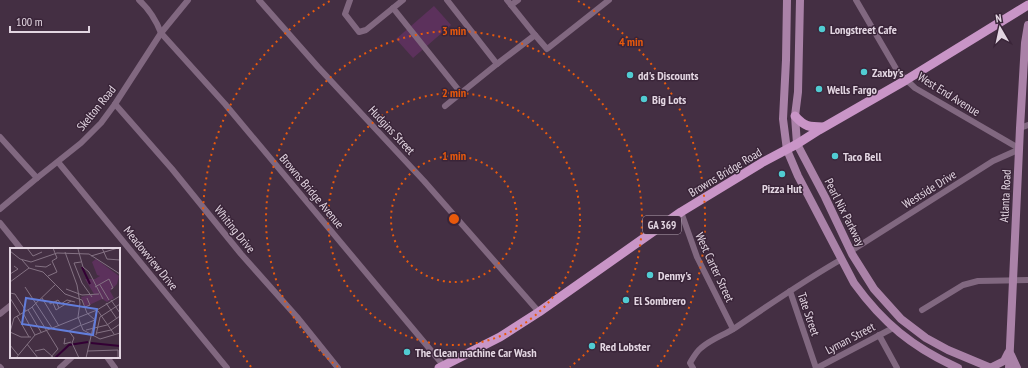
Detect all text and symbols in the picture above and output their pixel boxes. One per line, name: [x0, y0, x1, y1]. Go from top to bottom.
scale bar: [10, 8, 89, 34]
north arrow: [980, 8, 1020, 48]
text: N: [994, 11, 1003, 26]
text: 100 m: [16, 14, 43, 29]
place label: Longstreet Cafe: [830, 22, 897, 37]
text: 3 min: [442, 23, 466, 38]
marker: Longstreet Cafe: [817, 24, 827, 34]
text: 4 min: [619, 34, 643, 49]
place label: Zaxby's: [872, 65, 904, 80]
marker: Zaxby's: [859, 67, 869, 77]
place label: dd's Discounts: [638, 68, 698, 83]
street label: West End Avenue: [915, 69, 983, 119]
marker: dd's Discounts: [625, 70, 635, 80]
street label: Skelton Road: [73, 82, 119, 134]
place label: Wells Fargo: [826, 82, 878, 97]
marker: Wells Fargo: [814, 84, 824, 94]
text: 2 min: [442, 85, 466, 100]
place label: Big Lots: [652, 92, 686, 107]
marker: Big Lots: [639, 94, 649, 104]
street label: Hudgins Street: [366, 102, 419, 158]
street label: Browns Bridge Road: [686, 144, 764, 200]
text: 1 min: [442, 148, 466, 163]
place label: Taco Bell: [843, 149, 881, 164]
street label: Browns Bridge Avenue: [277, 151, 347, 231]
marker: Taco Bell: [830, 151, 840, 161]
street label: Westside Drive: [899, 166, 959, 212]
marker: Pizza Hut: [777, 169, 787, 179]
street label: Atlanta Road: [996, 169, 1014, 223]
street label: Pearl Nix Parkway: [822, 176, 869, 249]
place label: Pizza Hut: [762, 181, 803, 196]
street label: Whiting Drive: [211, 202, 259, 256]
centre of rings: [447, 212, 461, 226]
road number: GA 369: [643, 216, 681, 234]
street label: Meadowview Drive: [121, 223, 181, 293]
street label: West Carter Street: [692, 230, 738, 305]
inset map: [10, 248, 120, 358]
place label: Denny's: [658, 268, 691, 283]
marker: Denny's: [645, 270, 655, 280]
street label: Tate Street: [795, 290, 824, 338]
place label: El Sombrero: [634, 293, 687, 308]
marker: El Sombrero: [621, 295, 631, 305]
street label: Lyman Street: [823, 318, 878, 357]
place label: Red Lobster: [600, 339, 651, 354]
marker: Red Lobster: [587, 341, 597, 351]
place label: The Clean machine Car Wash: [415, 345, 537, 360]
marker: The Clean machine Car Wash: [402, 347, 412, 357]

